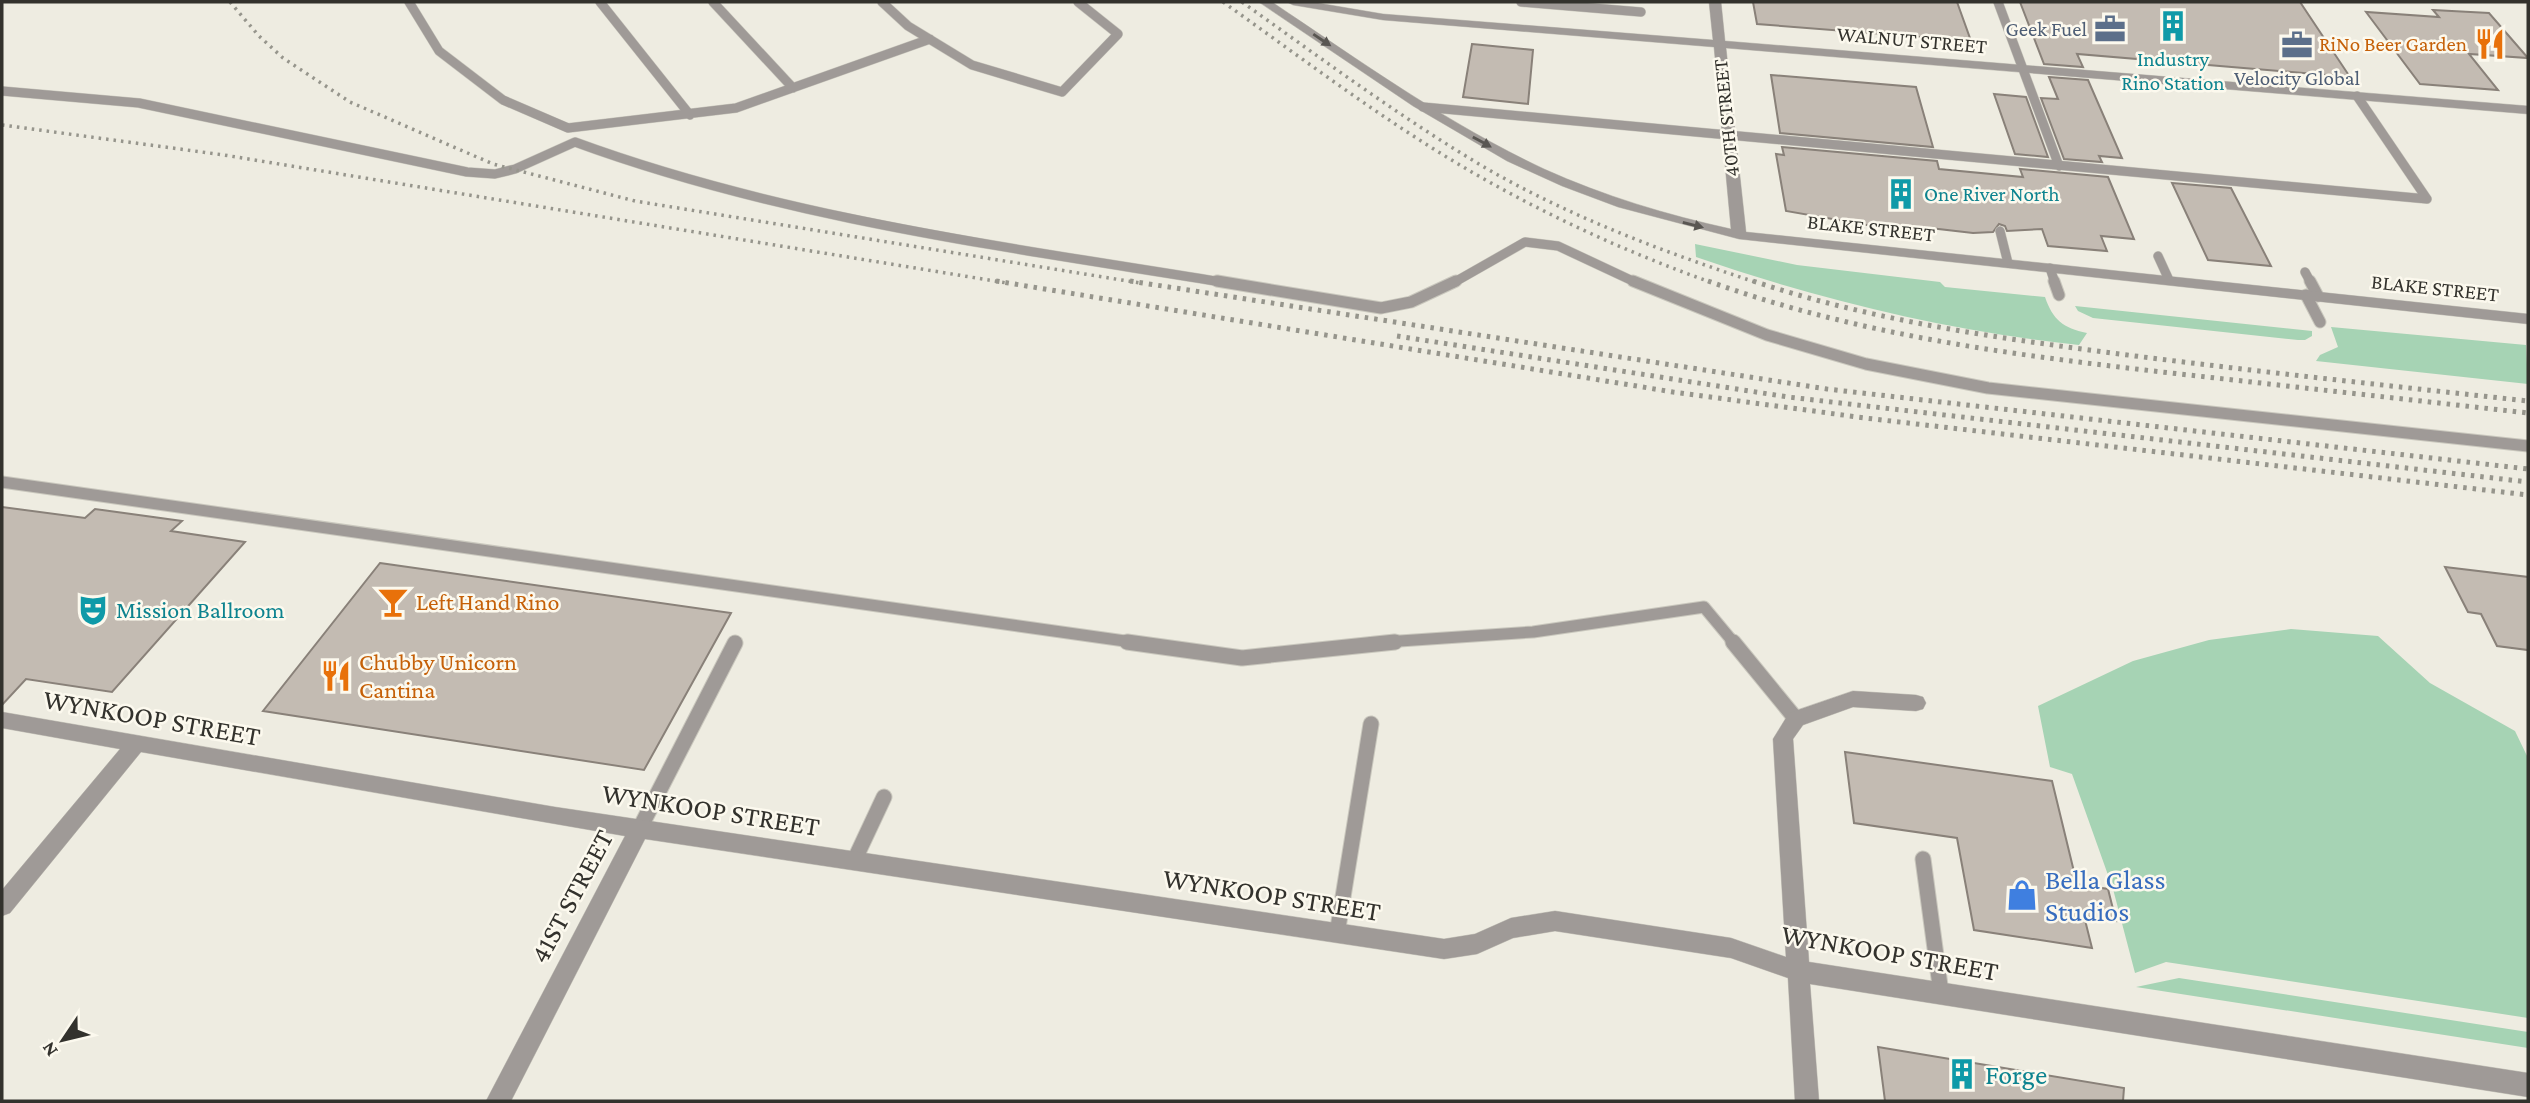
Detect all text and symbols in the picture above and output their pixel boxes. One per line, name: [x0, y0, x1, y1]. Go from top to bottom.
building icon: Industry Rino Station: [2156, 9, 2190, 43]
office icon: Geek Fuel: [2093, 12, 2127, 46]
place label: Geek Fuel: [2005, 17, 2087, 41]
street label: WALNUT STREET: [1836, 21, 1989, 59]
restaurant icon: RiNo Beer Garden: [2473, 27, 2507, 61]
office icon: Velocity Global: [2280, 28, 2314, 62]
place label: RiNo Beer Garden: [2319, 32, 2467, 56]
one-way arrow: [1312, 33, 1331, 46]
place label: Industry Rino Station: [2121, 47, 2225, 95]
street label: 40TH STREET: [1708, 57, 1744, 178]
place label: Velocity Global: [2234, 66, 2360, 90]
one-way arrow: [1472, 136, 1492, 148]
building icon: One River North: [1884, 177, 1918, 211]
place label: One River North: [1924, 182, 2060, 206]
street label: BLAKE STREET: [1806, 209, 1937, 247]
one-way arrow: [1682, 220, 1704, 231]
street label: BLAKE STREET: [2370, 269, 2501, 307]
bar icon: Left Hand Rino: [376, 585, 410, 619]
place label: Left Hand Rino: [416, 588, 559, 615]
theatre icon: Mission Ballroom: [76, 593, 110, 627]
place label: Mission Ballroom: [116, 596, 285, 623]
place label: Chubby Unicorn Cantina: [359, 648, 517, 703]
restaurant icon: Chubby Unicorn Cantina: [319, 659, 353, 693]
street label: WYNKOOP STREET: [41, 683, 263, 752]
street label: WYNKOOP STREET: [600, 777, 822, 842]
street label: 41ST STREET: [523, 824, 619, 968]
street label: WYNKOOP STREET: [1161, 862, 1383, 927]
place label: Bella Glass Studios: [2045, 864, 2166, 927]
shop icon: Bella Glass Studios: [2005, 878, 2039, 912]
street label: WYNKOOP STREET: [1779, 918, 2001, 987]
north arrow: [28, 1005, 98, 1075]
text: N: [37, 1038, 62, 1061]
building icon: Forge: [1945, 1057, 1979, 1091]
place label: Forge: [1985, 1059, 2047, 1090]

